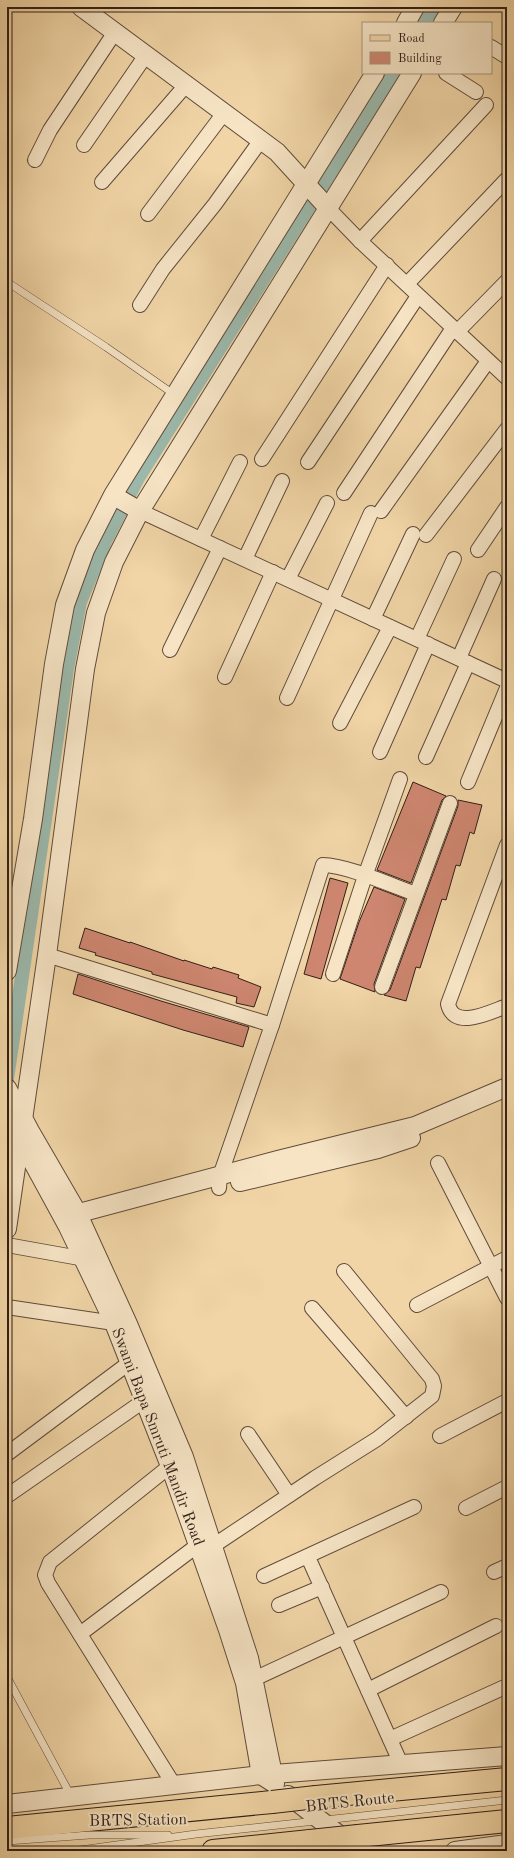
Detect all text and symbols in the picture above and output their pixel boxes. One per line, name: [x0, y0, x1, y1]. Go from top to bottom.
legend: [362, 22, 492, 74]
text: Road: [398, 33, 425, 45]
text: Building: [398, 53, 442, 65]
street label: Swami Bapa Smruti Mandir Road: [108, 1326, 206, 1548]
street label: BRTS Route: [305, 1790, 395, 1816]
street label: BRTS Station: [89, 1812, 188, 1830]

